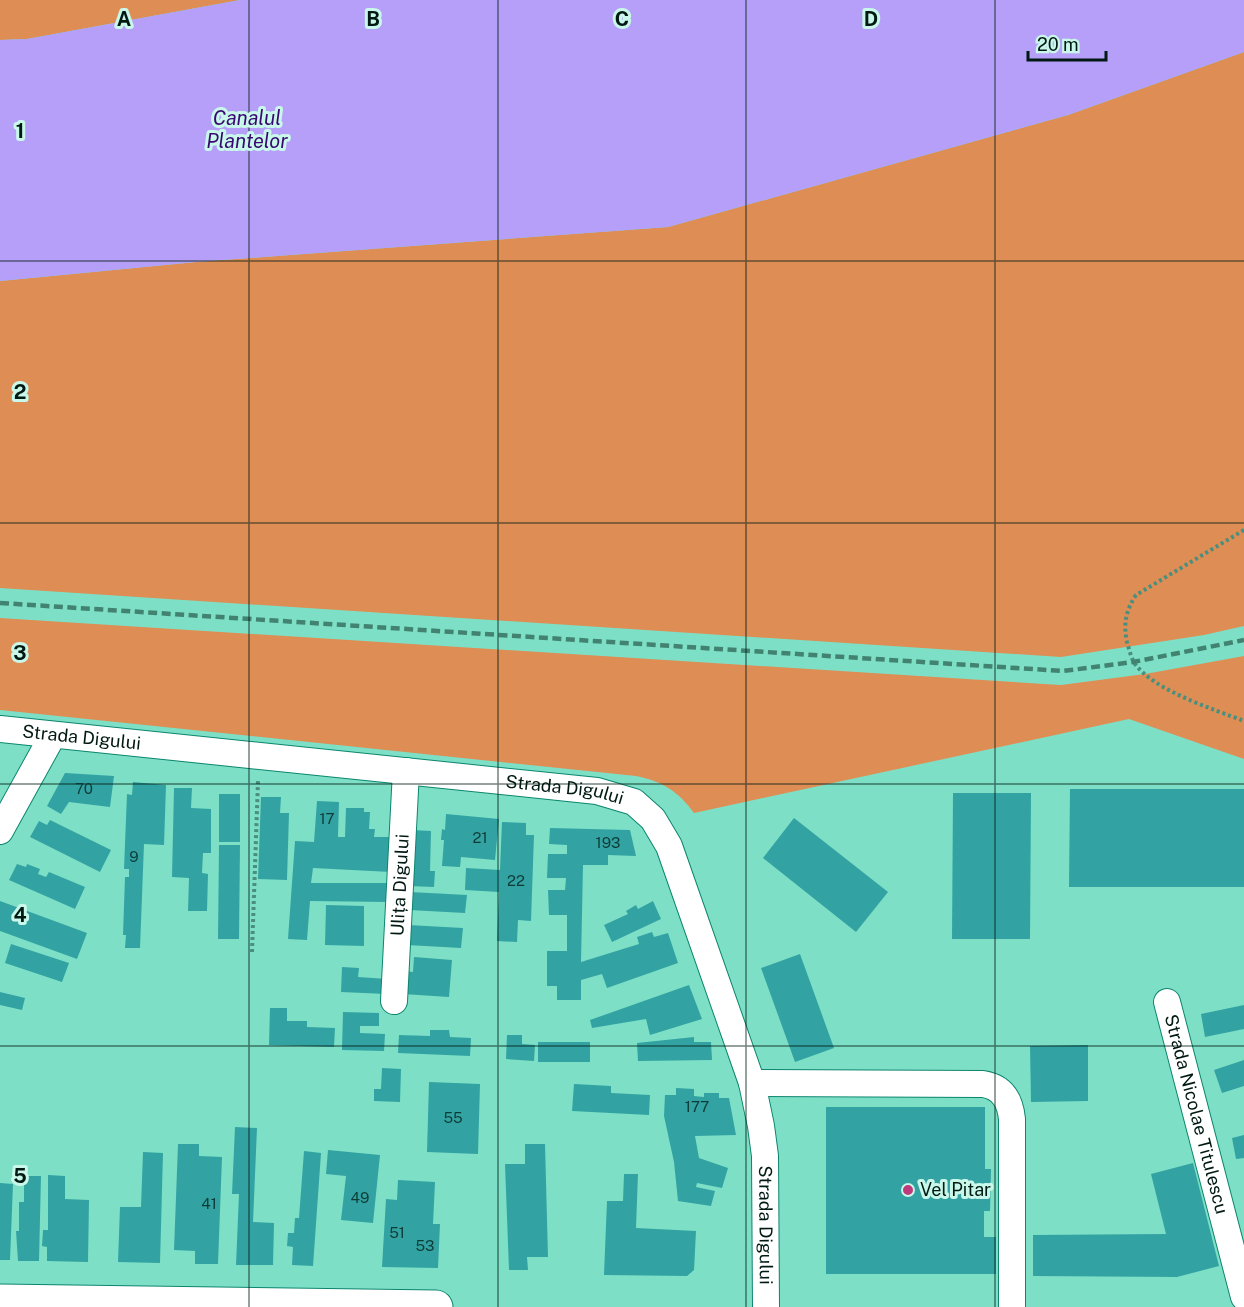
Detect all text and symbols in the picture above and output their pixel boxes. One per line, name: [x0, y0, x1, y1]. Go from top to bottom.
text: A: [117, 7, 131, 31]
text: B: [366, 7, 380, 31]
text: C: [615, 7, 629, 31]
text: D: [864, 7, 878, 31]
scale bar: [1028, 24, 1106, 62]
text: 20 m: [1037, 34, 1079, 55]
water label: Canalul Plantelor: [206, 106, 288, 153]
text: 1: [16, 119, 24, 143]
text: 2: [14, 380, 26, 404]
text: 3: [13, 641, 27, 665]
street label: Strada Digului: [21, 720, 142, 754]
street label: Strada Digului: [505, 771, 626, 808]
house number: 70: [75, 780, 93, 797]
house number: 17: [319, 810, 335, 827]
house number: 21: [472, 829, 488, 846]
street label: Ulița Digului: [386, 833, 413, 937]
house number: 193: [596, 834, 620, 851]
house number: 9: [129, 848, 139, 865]
house number: 22: [507, 872, 525, 889]
text: 4: [13, 903, 27, 927]
street label: Strada Nicolae Titulescu: [1161, 1012, 1233, 1216]
house number: 177: [685, 1098, 709, 1115]
house number: 55: [443, 1109, 463, 1126]
text: 5: [13, 1164, 27, 1188]
street label: Strada Digului: [755, 1165, 777, 1285]
place label: Vel Pitar: [920, 1179, 991, 1200]
marker: Vel Pitar: [901, 1183, 915, 1197]
house number: 49: [351, 1189, 369, 1206]
house number: 41: [201, 1195, 217, 1212]
house number: 51: [389, 1224, 405, 1241]
house number: 53: [415, 1237, 435, 1254]

